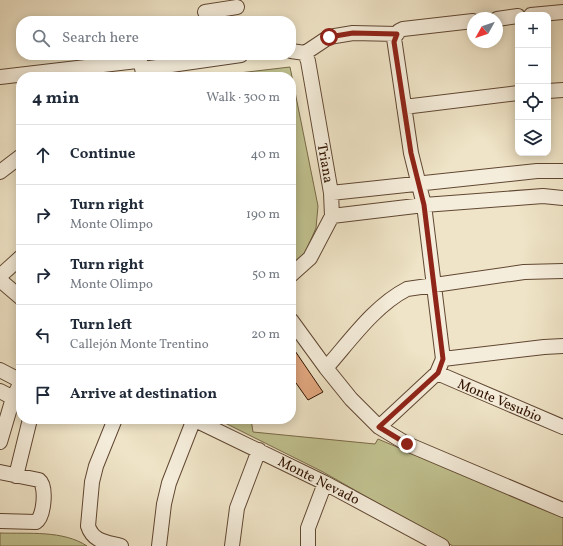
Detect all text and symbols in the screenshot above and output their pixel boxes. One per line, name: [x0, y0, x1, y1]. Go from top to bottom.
north arrow: [467, 12, 503, 48]
map controls: [515, 12, 551, 156]
button: +: [515, 12, 551, 48]
search box: [16, 16, 296, 60]
icon: search: [30, 27, 52, 49]
text: Search here: [62, 28, 139, 49]
route start: [320, 28, 338, 46]
button: −: [515, 48, 551, 84]
button: locate: [515, 84, 551, 120]
text: 4 min: [32, 87, 79, 110]
text: Walk · 300 m: [206, 89, 280, 107]
button: layers: [515, 120, 551, 156]
street label: Triana: [312, 142, 337, 185]
icon: ahead: [32, 144, 54, 166]
text: Continue: [70, 144, 135, 165]
text: 40 m: [251, 146, 280, 164]
text: Turn right: [70, 195, 144, 216]
icon: right: [32, 204, 54, 226]
text: 190 m: [246, 206, 280, 224]
text: Monte Olimpo: [70, 216, 153, 234]
text: Turn right: [70, 255, 144, 276]
icon: right: [32, 264, 54, 286]
text: 50 m: [252, 266, 280, 284]
text: Monte Olimpo: [70, 276, 153, 294]
text: Turn left: [70, 315, 132, 336]
icon: left: [32, 324, 54, 346]
text: 20 m: [251, 326, 280, 344]
text: Callejón Monte Trentino: [70, 336, 209, 354]
street label: Monte Vesubio: [454, 375, 545, 428]
icon: arrive: [32, 384, 54, 406]
text: Arrive at destination: [70, 384, 217, 405]
route end: [398, 435, 416, 453]
street label: Monte Nevado: [274, 453, 362, 510]

